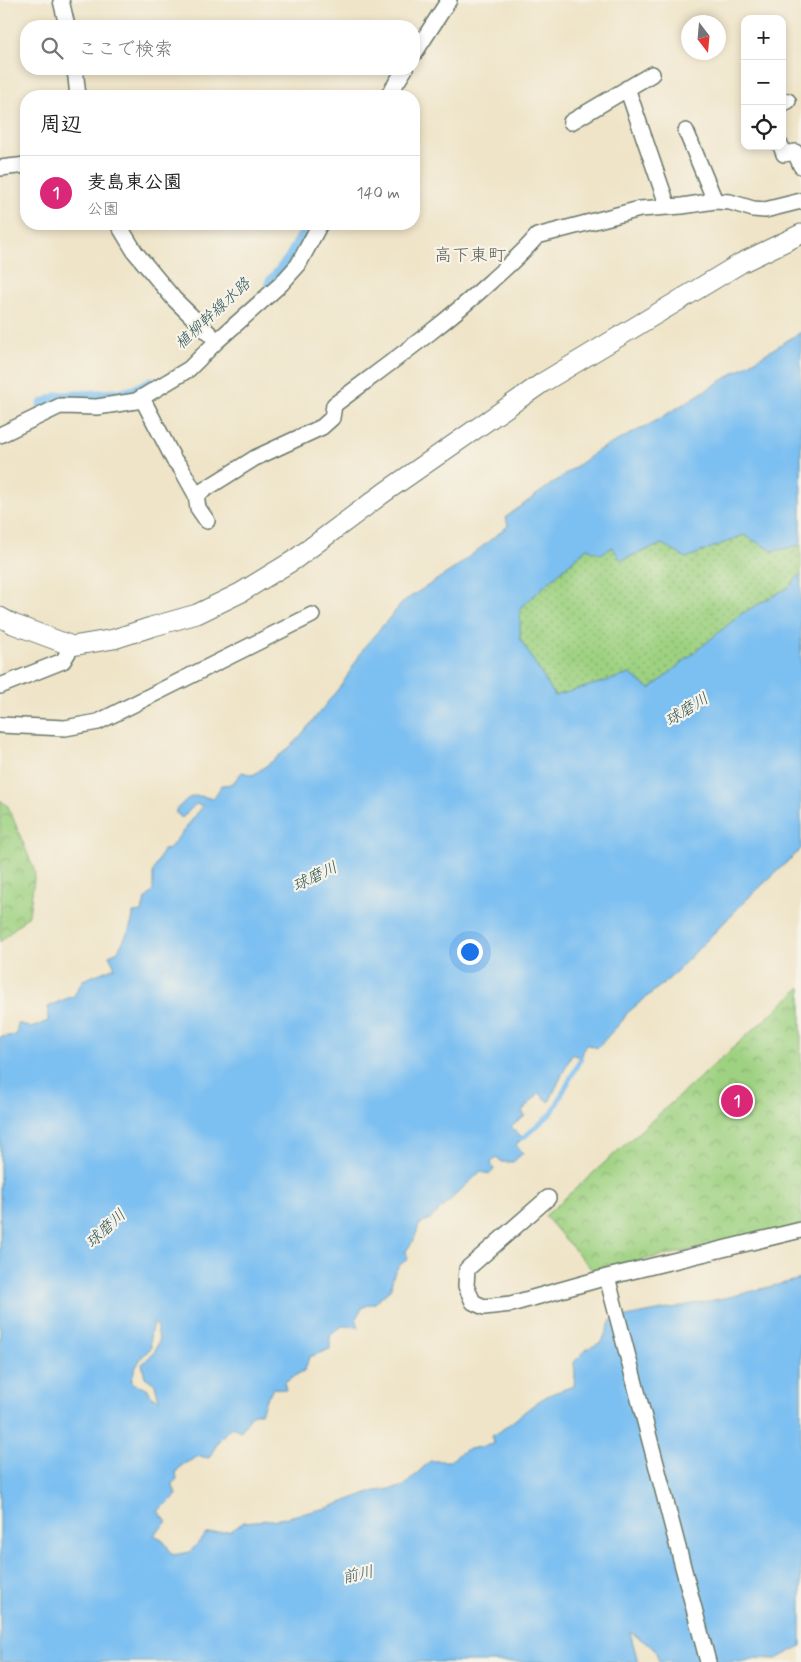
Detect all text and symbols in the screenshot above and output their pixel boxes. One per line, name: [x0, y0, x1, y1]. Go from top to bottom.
north arrow: [681, 15, 726, 60]
map controls: [741, 15, 786, 150]
button: +: [741, 15, 786, 60]
search box: [20, 20, 420, 75]
icon: search: [38, 34, 66, 62]
text: ここで検索: [78, 37, 173, 62]
button: −: [741, 60, 786, 105]
button: locate: [741, 105, 786, 150]
text: 周辺: [40, 111, 82, 139]
text: 麦島東公園: [87, 170, 182, 195]
text: 1: [52, 183, 60, 204]
text: 140 m: [356, 183, 400, 204]
text: 公園: [87, 199, 119, 220]
district label: 高下東町: [434, 244, 506, 268]
water label: 植柳幹線水路: [171, 273, 256, 354]
water label: 球磨川: [661, 688, 713, 732]
water label: 球磨川: [289, 857, 341, 897]
your location: [457, 939, 483, 965]
pin: 1: [721, 1082, 753, 1120]
water label: 球磨川: [81, 1205, 131, 1253]
water label: 前川: [340, 1561, 376, 1589]

